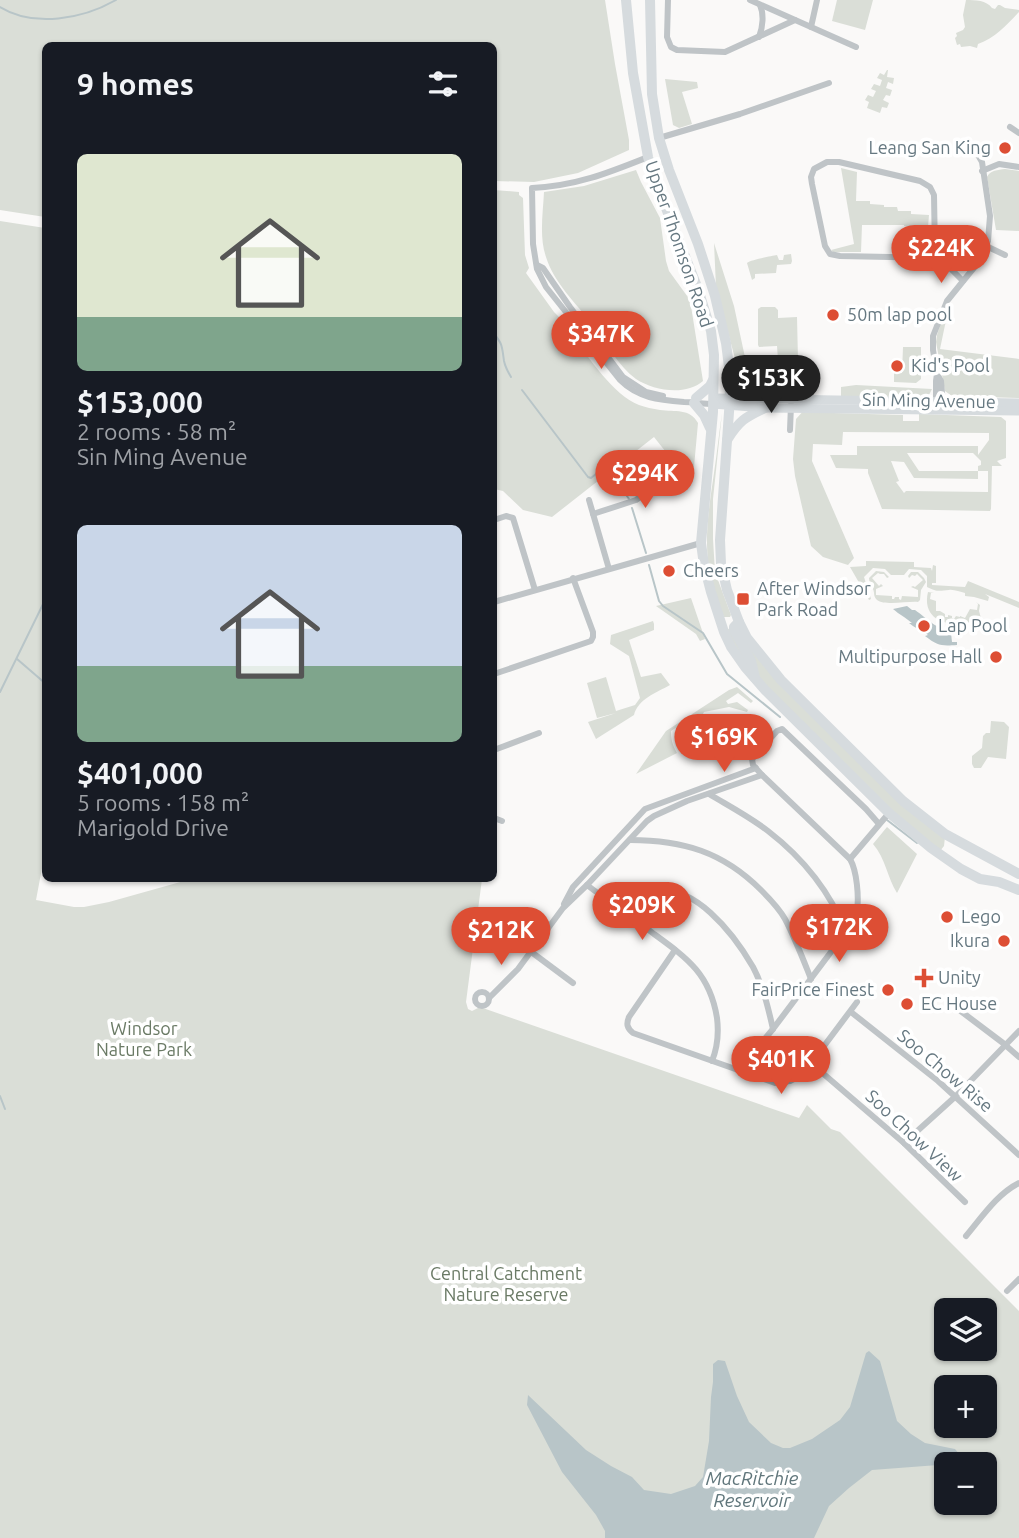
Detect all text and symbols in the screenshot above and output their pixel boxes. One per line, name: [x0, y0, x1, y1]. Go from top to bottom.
icon: filters: [424, 65, 462, 103]
text: 9 homes: [77, 67, 194, 101]
place label: Leang San King: [868, 137, 991, 157]
marker: Leang San King: [997, 140, 1013, 156]
street label: Upper Thomson Road: [642, 158, 718, 330]
icon: home: [207, 200, 333, 326]
pin: $224K: [892, 226, 990, 285]
text: $224K: [907, 235, 975, 260]
place label: 50m lap pool: [847, 304, 952, 324]
marker: 50m lap pool: [825, 307, 841, 323]
pin: $347K: [552, 312, 650, 371]
text: $347K: [567, 321, 635, 346]
place label: Kid's Pool: [911, 355, 990, 375]
pin: $153K: [722, 356, 820, 415]
marker: Kid's Pool: [889, 358, 905, 374]
text: $153K: [737, 365, 805, 390]
text: $153,000: [77, 385, 203, 419]
street label: Sin Ming Avenue: [862, 389, 996, 411]
text: 2 rooms · 58 m²: [77, 419, 236, 444]
text: Sin Ming Avenue: [77, 444, 248, 469]
pin: $294K: [596, 450, 694, 510]
text: $294K: [611, 460, 679, 485]
place label: Cheers: [683, 560, 739, 580]
marker: Cheers: [661, 563, 677, 579]
icon: home: [207, 571, 333, 697]
place label: After Windsor Park Road: [757, 578, 871, 619]
marker: After Windsor Park Road: [735, 591, 751, 607]
place label: Lap Pool: [938, 615, 1008, 635]
marker: Lap Pool: [916, 618, 932, 634]
place label: Multipurpose Hall: [838, 646, 982, 666]
marker: Multipurpose Hall: [988, 649, 1004, 665]
pin: $169K: [675, 714, 773, 774]
text: $169K: [690, 724, 758, 749]
text: $401,000: [77, 756, 203, 790]
text: 5 rooms · 158 m²: [77, 790, 249, 815]
text: Marigold Drive: [77, 815, 229, 840]
pin: $209K: [593, 883, 691, 942]
text: $209K: [608, 892, 676, 917]
pin: $172K: [790, 904, 888, 964]
place label: Lego: [961, 906, 1001, 926]
pin: $212K: [452, 908, 550, 967]
marker: Lego: [939, 909, 955, 925]
text: $172K: [805, 914, 873, 939]
text: $212K: [467, 917, 535, 942]
place label: Ikura: [950, 930, 990, 950]
marker: Ikura: [996, 933, 1012, 949]
place label: Unity: [938, 967, 981, 987]
marker: Unity: [916, 970, 932, 986]
place label: FairPrice Finest: [751, 979, 874, 999]
marker: FairPrice Finest: [880, 982, 896, 998]
place label: EC House: [921, 993, 997, 1013]
marker: EC House: [899, 996, 915, 1012]
park label: Windsor Nature Park: [96, 1018, 192, 1059]
street label: Soo Chow Rise: [894, 1025, 997, 1116]
pin: $401K: [732, 1036, 830, 1096]
text: $401K: [747, 1046, 815, 1071]
street label: Soo Chow View: [862, 1085, 967, 1185]
park label: Central Catchment Nature Reserve: [430, 1263, 582, 1304]
map controls: [934, 1298, 997, 1515]
button: layers: [934, 1298, 997, 1361]
button: +: [934, 1375, 997, 1438]
button: −: [934, 1452, 997, 1515]
water label: MacRitchie Reservoir: [706, 1467, 799, 1511]

